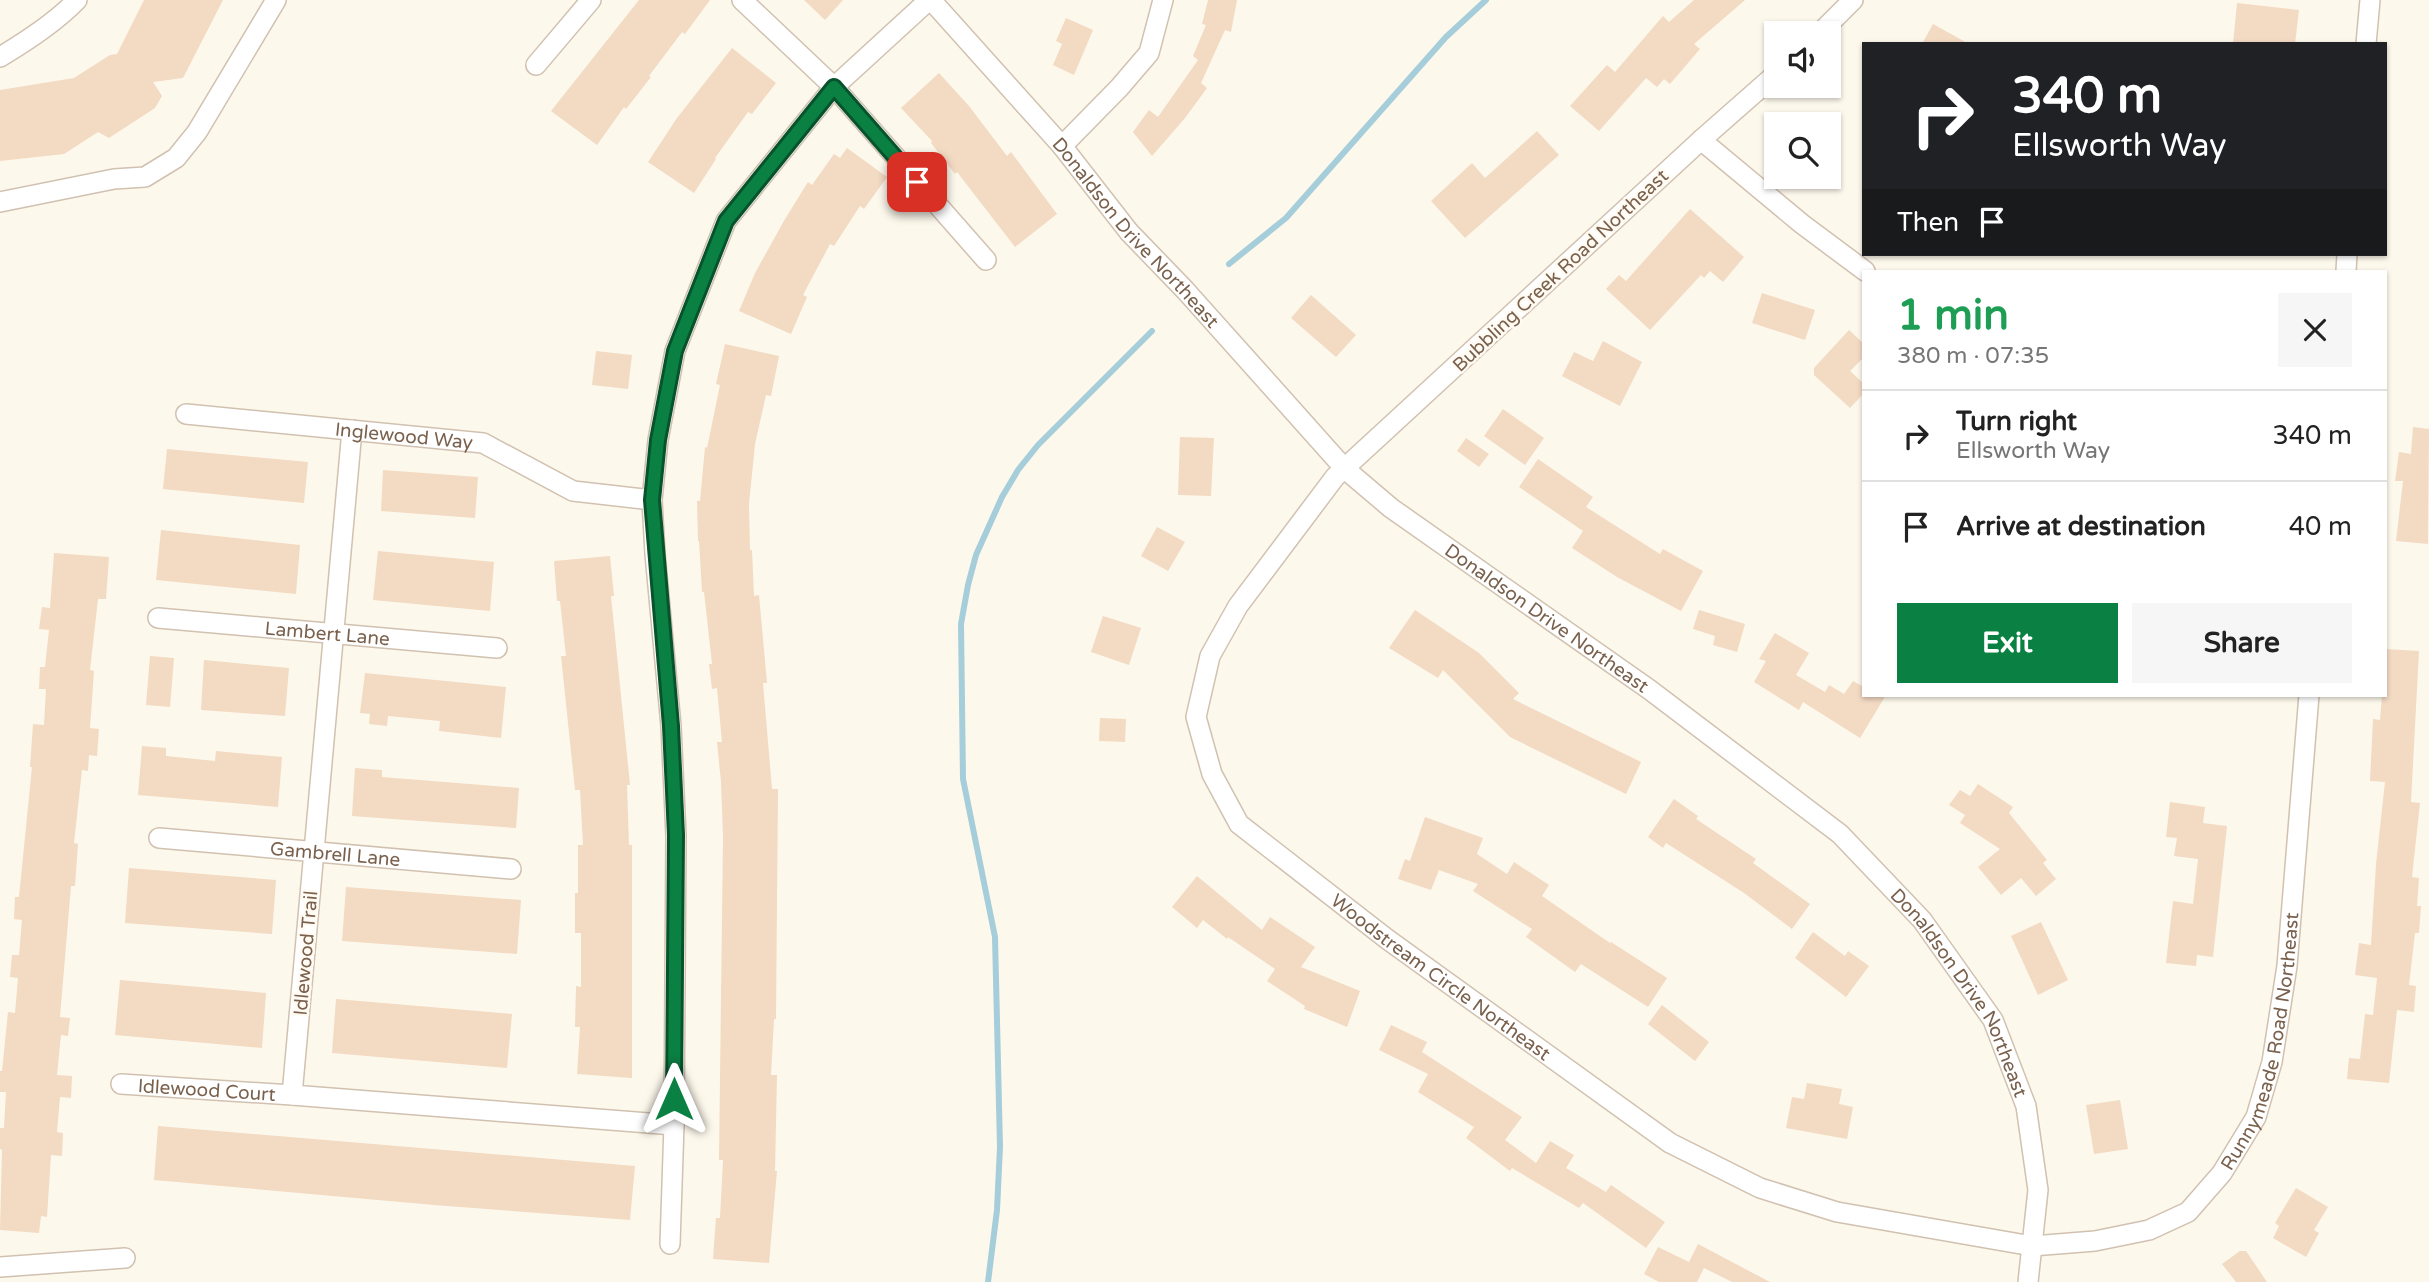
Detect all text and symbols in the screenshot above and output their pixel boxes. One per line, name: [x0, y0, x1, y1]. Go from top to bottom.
map controls: [1764, 21, 1841, 189]
button: sound: [1764, 21, 1841, 98]
text: 340 m: [2012, 67, 2162, 126]
icon: right: [1897, 70, 1988, 161]
button: search: [1764, 112, 1841, 189]
text: Ellsworth Way: [2012, 127, 2226, 165]
street label: Donaldson Drive Northeast: [1048, 133, 1223, 332]
pin: [887, 152, 947, 212]
icon: arrive: [898, 163, 936, 201]
street label: Bubbling Creek Road Northeast: [1448, 165, 1673, 376]
icon: arrive: [1973, 203, 2011, 241]
text: Then: [1897, 207, 1959, 238]
text: 1 min: [1897, 290, 2009, 341]
button: close: [2278, 293, 2352, 367]
text: 380 m · 07:35: [1897, 342, 2049, 370]
text: Turn right: [1956, 406, 2077, 437]
icon: right: [1897, 417, 1935, 455]
street label: Inglewood Way: [334, 419, 474, 454]
text: 340 m: [2272, 420, 2352, 451]
text: Ellsworth Way: [1956, 437, 2110, 465]
icon: arrive: [1897, 508, 1935, 546]
text: Arrive at destination: [1956, 511, 2206, 542]
text: 40 m: [2289, 511, 2352, 542]
street label: Donaldson Drive Northeast: [1440, 539, 1653, 698]
button: Exit: [1897, 603, 2118, 683]
button: Share: [2132, 603, 2352, 683]
street label: Lambert Lane: [264, 618, 391, 650]
street label: Gambrell Lane: [269, 838, 401, 871]
street label: Donaldson Drive Northeast: [1886, 884, 2031, 1100]
street label: Idlewood Trail: [290, 890, 322, 1016]
street label: Woodstream Circle Northeast: [1326, 890, 1554, 1065]
street label: Runnymeade Road Northeast: [2216, 912, 2303, 1174]
position arrow: [637, 1062, 711, 1136]
street label: Idlewood Court: [137, 1075, 276, 1106]

